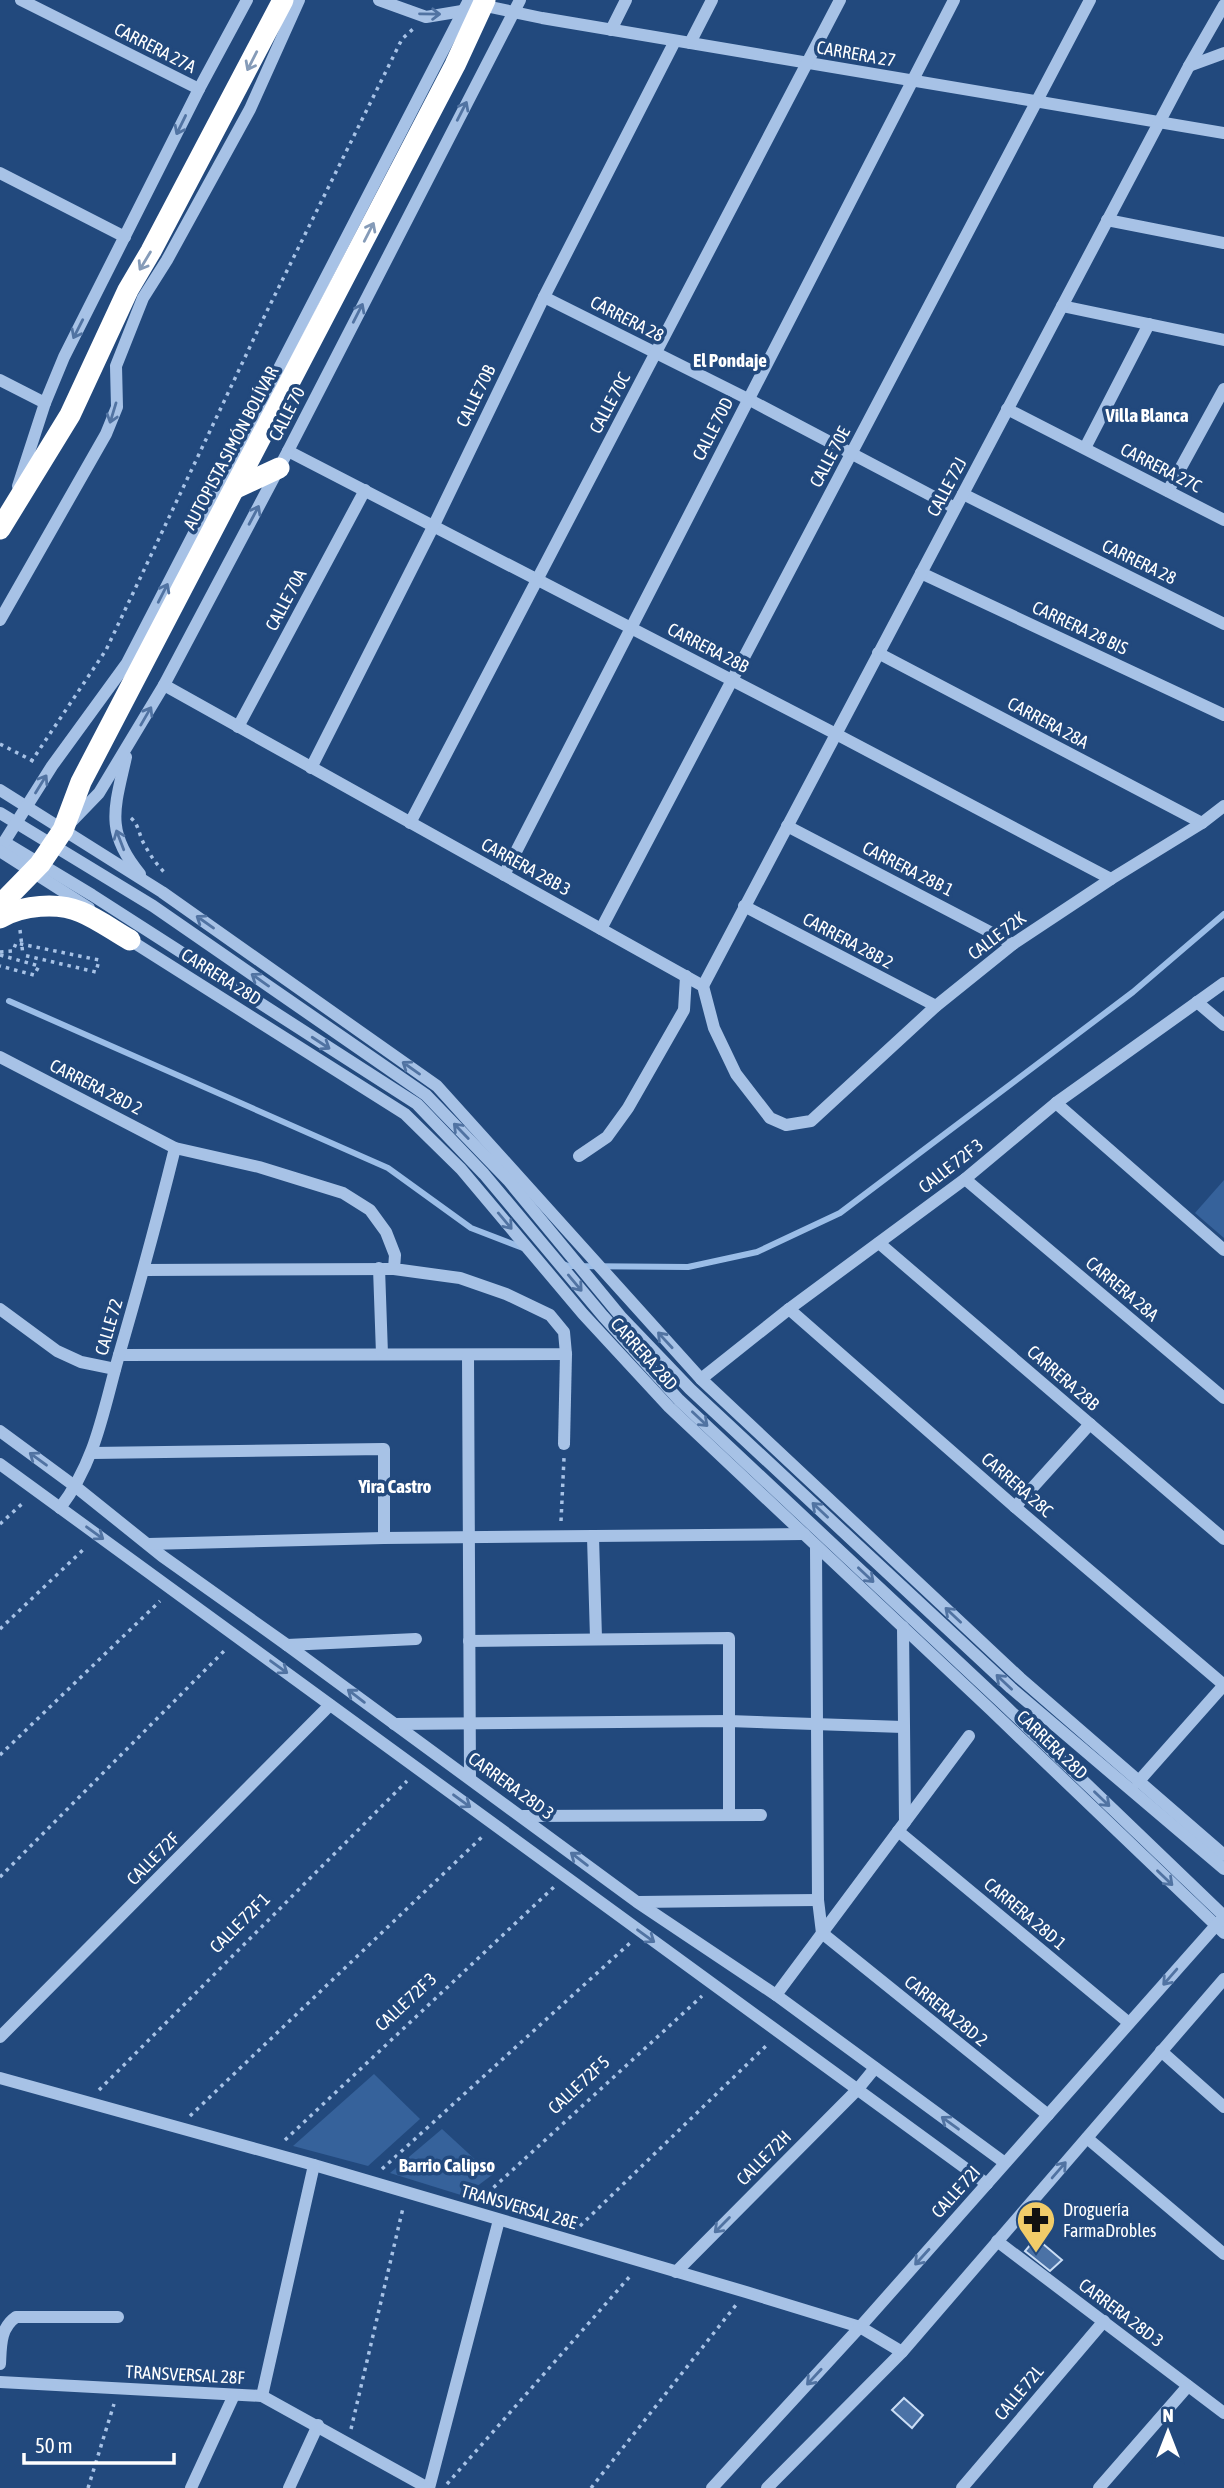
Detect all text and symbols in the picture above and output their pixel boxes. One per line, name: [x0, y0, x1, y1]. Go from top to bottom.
one-way arrow: [418, 7, 441, 21]
street label: CARRERA 27A: [111, 18, 200, 77]
street label: CARRERA 27: [815, 36, 897, 71]
one-way arrow: [245, 50, 258, 71]
one-way arrow: [456, 101, 470, 122]
one-way arrow: [173, 114, 187, 135]
one-way arrow: [362, 222, 376, 243]
one-way arrow: [138, 251, 152, 271]
street label: CARRERA 28: [587, 291, 668, 346]
one-way arrow: [352, 303, 366, 324]
one-way arrow: [71, 318, 85, 338]
district label: El Pondaje: [693, 349, 767, 371]
street label: CALLE 70B: [452, 361, 500, 430]
street label: AUTOPISTA SIMÓN BOLÍVAR: [179, 363, 282, 533]
street label: CALLE 70C: [585, 369, 634, 437]
street label: CALLE 70: [264, 383, 309, 444]
street label: CALLE 70D: [688, 394, 737, 464]
one-way arrow: [106, 402, 119, 424]
district label: Villa Blanca: [1104, 404, 1189, 426]
street label: CALLE 70E: [805, 423, 854, 491]
street label: CARRERA 27C: [1117, 438, 1205, 497]
street label: CALLE 72J: [922, 454, 971, 520]
one-way arrow: [247, 505, 261, 526]
street label: CARRERA 28: [1099, 535, 1180, 588]
street label: CALLE 70A: [261, 565, 311, 634]
one-way arrow: [157, 583, 171, 604]
street label: CARRERA 28 BIS: [1029, 596, 1132, 659]
street label: CARRERA 28B: [664, 618, 753, 677]
street label: CARRERA 28A: [1004, 692, 1092, 753]
one-way arrow: [139, 706, 153, 726]
one-way arrow: [33, 775, 48, 794]
one-way arrow: [113, 830, 125, 851]
street label: CARRERA 28B 3: [478, 833, 575, 900]
street label: CARRERA 28B 1: [859, 837, 957, 900]
street label: CALLE 72K: [964, 907, 1030, 964]
street label: CARRERA 28B 2: [799, 908, 897, 973]
one-way arrow: [196, 915, 215, 929]
street label: CARRERA 28D: [178, 944, 265, 1009]
one-way arrow: [251, 973, 270, 987]
one-way arrow: [311, 1036, 330, 1050]
street label: CARRERA 28D 2: [47, 1054, 146, 1119]
one-way arrow: [402, 1060, 421, 1075]
one-way arrow: [452, 1123, 469, 1140]
street label: CALLE 72F 3: [914, 1134, 987, 1197]
one-way arrow: [497, 1211, 513, 1229]
street label: CARRERA 28A: [1082, 1252, 1163, 1325]
one-way arrow: [567, 1274, 583, 1292]
street label: CALLE 72: [90, 1296, 127, 1358]
street label: CARRERA 28D: [606, 1313, 682, 1394]
one-way arrow: [656, 1332, 673, 1349]
street label: CARRERA 28B: [1023, 1341, 1104, 1415]
one-way arrow: [691, 1411, 708, 1428]
street label: CARRERA 28C: [977, 1448, 1057, 1521]
one-way arrow: [29, 1452, 48, 1467]
district label: Yira Castro: [357, 1475, 432, 1497]
one-way arrow: [812, 1502, 829, 1519]
one-way arrow: [85, 1526, 104, 1541]
one-way arrow: [857, 1567, 875, 1583]
one-way arrow: [945, 1607, 962, 1624]
one-way arrow: [269, 1660, 287, 1675]
one-way arrow: [995, 1674, 1013, 1690]
one-way arrow: [347, 1688, 366, 1703]
street label: CARRERA 28D: [1013, 1706, 1092, 1783]
street label: CARRERA 28D 3: [464, 1747, 558, 1824]
one-way arrow: [1093, 1791, 1110, 1808]
one-way arrow: [453, 1794, 471, 1809]
street label: CALLE 72F: [122, 1828, 184, 1889]
one-way arrow: [570, 1851, 589, 1866]
one-way arrow: [1156, 1869, 1173, 1886]
street label: CARRERA 28D 1: [980, 1873, 1071, 1954]
street label: CALLE 72F 1: [205, 1888, 274, 1957]
one-way arrow: [636, 1928, 655, 1943]
street label: CALLE 72F 3: [371, 1968, 441, 2035]
one-way arrow: [1162, 1968, 1178, 1986]
street label: CARRERA 28D 2: [901, 1971, 992, 2050]
street label: CALLE 72F 5: [544, 2051, 614, 2118]
one-way arrow: [941, 2116, 960, 2130]
street label: CALLE 72H: [732, 2126, 795, 2189]
district label: Barrio Calipso: [399, 2154, 495, 2176]
street label: CALLE 72I: [927, 2161, 984, 2222]
one-way arrow: [1050, 2162, 1067, 2179]
street label: TRANSVERSAL 28E: [459, 2180, 580, 2233]
pharmacy icon: Droguería FarmaDrobles: [1015, 2199, 1057, 2254]
place label: Droguería FarmaDrobles: [1063, 2199, 1156, 2241]
one-way arrow: [714, 2216, 731, 2233]
one-way arrow: [914, 2248, 930, 2266]
street label: CARRERA 28D 3: [1075, 2274, 1168, 2351]
street label: TRANSVERSAL 28F: [125, 2361, 246, 2388]
street label: CALLE 72L: [990, 2361, 1048, 2424]
one-way arrow: [806, 2368, 822, 2386]
north arrow: [1133, 2397, 1203, 2467]
text: N: [1162, 2404, 1174, 2426]
scale bar: [24, 2422, 175, 2466]
text: 50 m: [35, 2433, 73, 2457]

